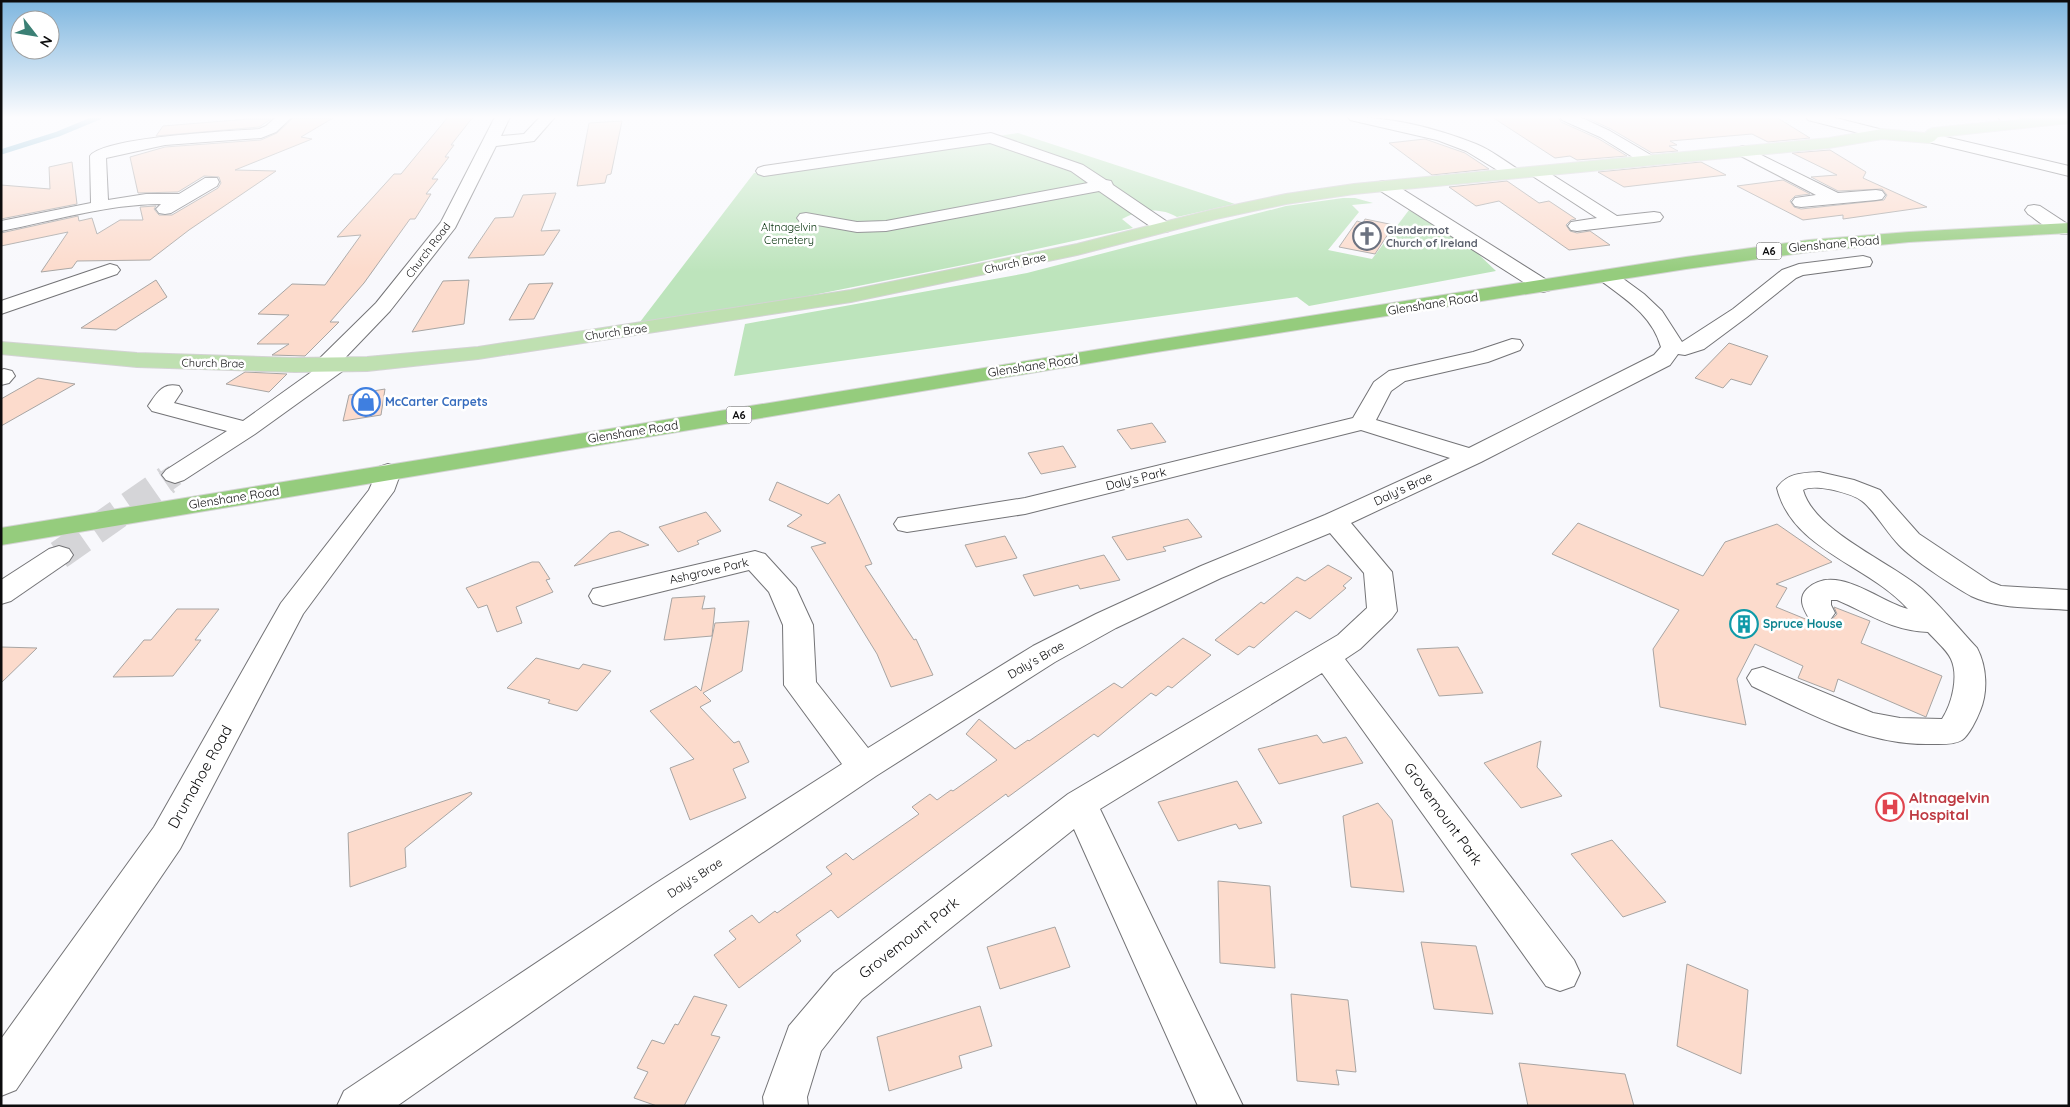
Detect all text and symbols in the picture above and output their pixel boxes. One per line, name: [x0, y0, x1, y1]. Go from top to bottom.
north arrow: [10, 10, 60, 60]
text: N: [36, 33, 57, 51]
street label: Church Road: [403, 219, 453, 281]
park label: Altnagelvin Cemetery: [761, 220, 817, 247]
church icon: Glendermot Church of Ireland: [1352, 221, 1382, 251]
place label: Glendermot Church of Ireland: [1386, 223, 1478, 250]
street label: Glenshane Road: [1788, 232, 1880, 255]
road number: A6: [1756, 242, 1782, 260]
street label: Church Brae: [983, 250, 1047, 276]
street label: Glenshane Road: [1387, 289, 1479, 318]
street label: Church Brae: [584, 321, 648, 343]
street label: Glenshane Road: [987, 351, 1079, 380]
street label: Church Brae: [181, 355, 245, 371]
shop icon: McCarter Carpets: [351, 387, 381, 417]
place label: McCarter Carpets: [385, 394, 488, 409]
road number: A6: [726, 406, 752, 424]
street label: Glenshane Road: [587, 417, 679, 446]
street label: Daly's Park: [1104, 464, 1168, 493]
street label: Daly's Brae: [1371, 468, 1435, 509]
street label: Glenshane Road: [188, 483, 280, 512]
street label: Ashgrove Park: [668, 554, 750, 587]
building icon: Spruce House: [1729, 609, 1759, 639]
place label: Spruce House: [1763, 616, 1843, 631]
street label: Daly's Brae: [1005, 637, 1067, 682]
street label: Drumahoe Road: [163, 722, 236, 832]
street label: Grovemount Park: [1400, 759, 1487, 869]
place label: Altnagelvin Hospital: [1909, 788, 1990, 824]
hospital icon: Altnagelvin Hospital: [1875, 792, 1905, 822]
street label: Daly's Brae: [664, 854, 725, 901]
street label: Grovemount Park: [855, 893, 963, 983]

